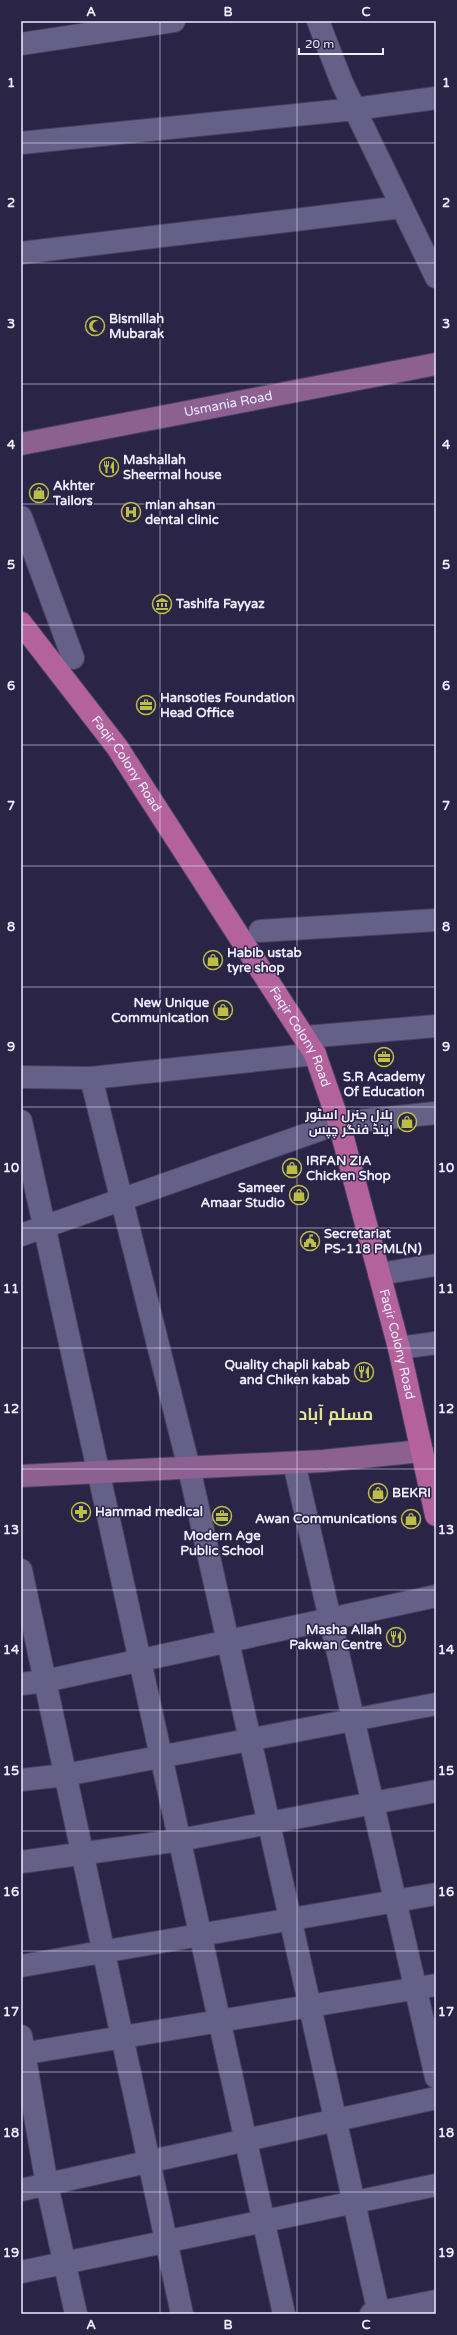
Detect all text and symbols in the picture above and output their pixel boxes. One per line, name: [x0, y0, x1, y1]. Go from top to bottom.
text: A: [86, 4, 96, 20]
text: B: [223, 4, 233, 20]
text: C: [361, 4, 371, 20]
scale bar: [299, 30, 383, 56]
text: 20 m: [305, 37, 334, 51]
text: 1: [7, 75, 15, 91]
text: 1: [442, 75, 450, 91]
text: 2: [7, 195, 15, 211]
text: 2: [442, 195, 450, 211]
place label: Bismillah Mubarak: [109, 311, 164, 342]
mosque icon: Bismillah Mubarak: [84, 315, 106, 337]
text: 3: [7, 316, 15, 332]
text: 3: [442, 316, 450, 332]
street label: Usmania Road: [183, 388, 274, 420]
text: 4: [7, 437, 16, 453]
text: 4: [442, 437, 451, 453]
place label: Mashallah Sheermal house: [123, 452, 222, 483]
restaurant icon: Mashallah Sheermal house: [98, 456, 120, 478]
place label: Akhter Tailors: [52, 478, 96, 509]
shop icon: Akhter Tailors: [28, 482, 50, 504]
place label: mian ahsan dental clinic: [145, 497, 219, 528]
hospital icon: mian ahsan dental clinic: [120, 501, 142, 523]
text: 5: [7, 557, 15, 573]
text: 5: [442, 557, 450, 573]
museum icon: Tashifa Fayyaz: [151, 593, 173, 615]
place label: Tashifa Fayyaz: [175, 596, 265, 612]
text: 6: [7, 678, 15, 694]
text: 6: [442, 678, 450, 694]
place label: Hansoties Foundation Head Office: [160, 690, 295, 721]
office icon: Hansoties Foundation Head Office: [135, 694, 157, 716]
street label: Faqir Colony Road: [88, 713, 165, 815]
text: 7: [7, 798, 15, 814]
text: 7: [442, 798, 450, 814]
text: 8: [7, 919, 15, 935]
text: 8: [442, 919, 450, 935]
place label: Habib ustab tyre shop: [226, 945, 302, 976]
shop icon: Habib ustab tyre shop: [202, 949, 224, 971]
street label: Faqir Colony Road: [266, 984, 334, 1089]
place label: New Unique Communication: [111, 995, 210, 1026]
shop icon: New Unique Communication: [212, 999, 234, 1021]
text: 9: [7, 1039, 15, 1055]
text: 9: [442, 1039, 450, 1055]
office icon: S.R Academy Of Education: [373, 1046, 395, 1068]
place label: S.R Academy Of Education: [343, 1069, 425, 1100]
place label: بلال جنرل اسٹور اینڈ فنگر چپس: [304, 1107, 393, 1139]
shop icon: بلال جنرل اسٹور اینڈ فنگر چپس: [396, 1111, 418, 1133]
place label: IRFAN ZIA Chicken Shop: [306, 1153, 391, 1184]
shop icon: IRFAN ZIA Chicken Shop: [281, 1157, 303, 1179]
text: 10: [3, 1160, 19, 1176]
text: 10: [438, 1160, 454, 1176]
place label: Sameer Amaar Studio: [201, 1180, 286, 1211]
shop icon: Sameer Amaar Studio: [288, 1184, 310, 1206]
place label: Secretariat PS-118 PML(N): [324, 1226, 422, 1257]
public building icon: Secretariat PS-118 PML(N): [299, 1230, 321, 1252]
text: 11: [3, 1281, 19, 1297]
text: 11: [438, 1281, 454, 1297]
street label: Faqir Colony Road: [376, 1288, 418, 1401]
place label: Quality chapli kabab and Chiken kabab: [224, 1357, 350, 1388]
restaurant icon: Quality chapli kabab and Chiken kabab: [353, 1361, 375, 1383]
text: 12: [3, 1401, 19, 1417]
text: 12: [438, 1401, 454, 1417]
district label: مسلم آباد: [299, 1404, 373, 1426]
shop icon: BEKRI: [367, 1482, 389, 1504]
place label: BEKRI: [392, 1485, 431, 1501]
pharmacy icon: Hammad medical: [70, 1501, 92, 1523]
place label: Hammad medical: [95, 1504, 203, 1520]
office icon: Modern Age Public School: [211, 1505, 233, 1527]
shop icon: Awan Communications: [400, 1508, 422, 1530]
place label: Awan Communications: [255, 1511, 397, 1527]
text: 13: [3, 1522, 19, 1538]
text: 13: [438, 1522, 454, 1538]
place label: Modern Age Public School: [180, 1528, 264, 1559]
place label: Masha Allah Pakwan Centre: [289, 1622, 383, 1653]
restaurant icon: Masha Allah Pakwan Centre: [385, 1626, 407, 1648]
text: 14: [3, 1642, 20, 1658]
text: 14: [438, 1642, 455, 1658]
text: 15: [3, 1763, 19, 1779]
text: 15: [438, 1763, 454, 1779]
text: 16: [3, 1884, 19, 1900]
text: 16: [438, 1884, 454, 1900]
text: 17: [3, 2004, 19, 2020]
text: 17: [438, 2004, 454, 2020]
text: 18: [3, 2125, 19, 2141]
text: 18: [438, 2125, 454, 2141]
text: 19: [3, 2245, 19, 2261]
text: 19: [438, 2245, 454, 2261]
text: A: [86, 2317, 96, 2333]
text: B: [223, 2317, 233, 2333]
text: C: [361, 2317, 371, 2333]

